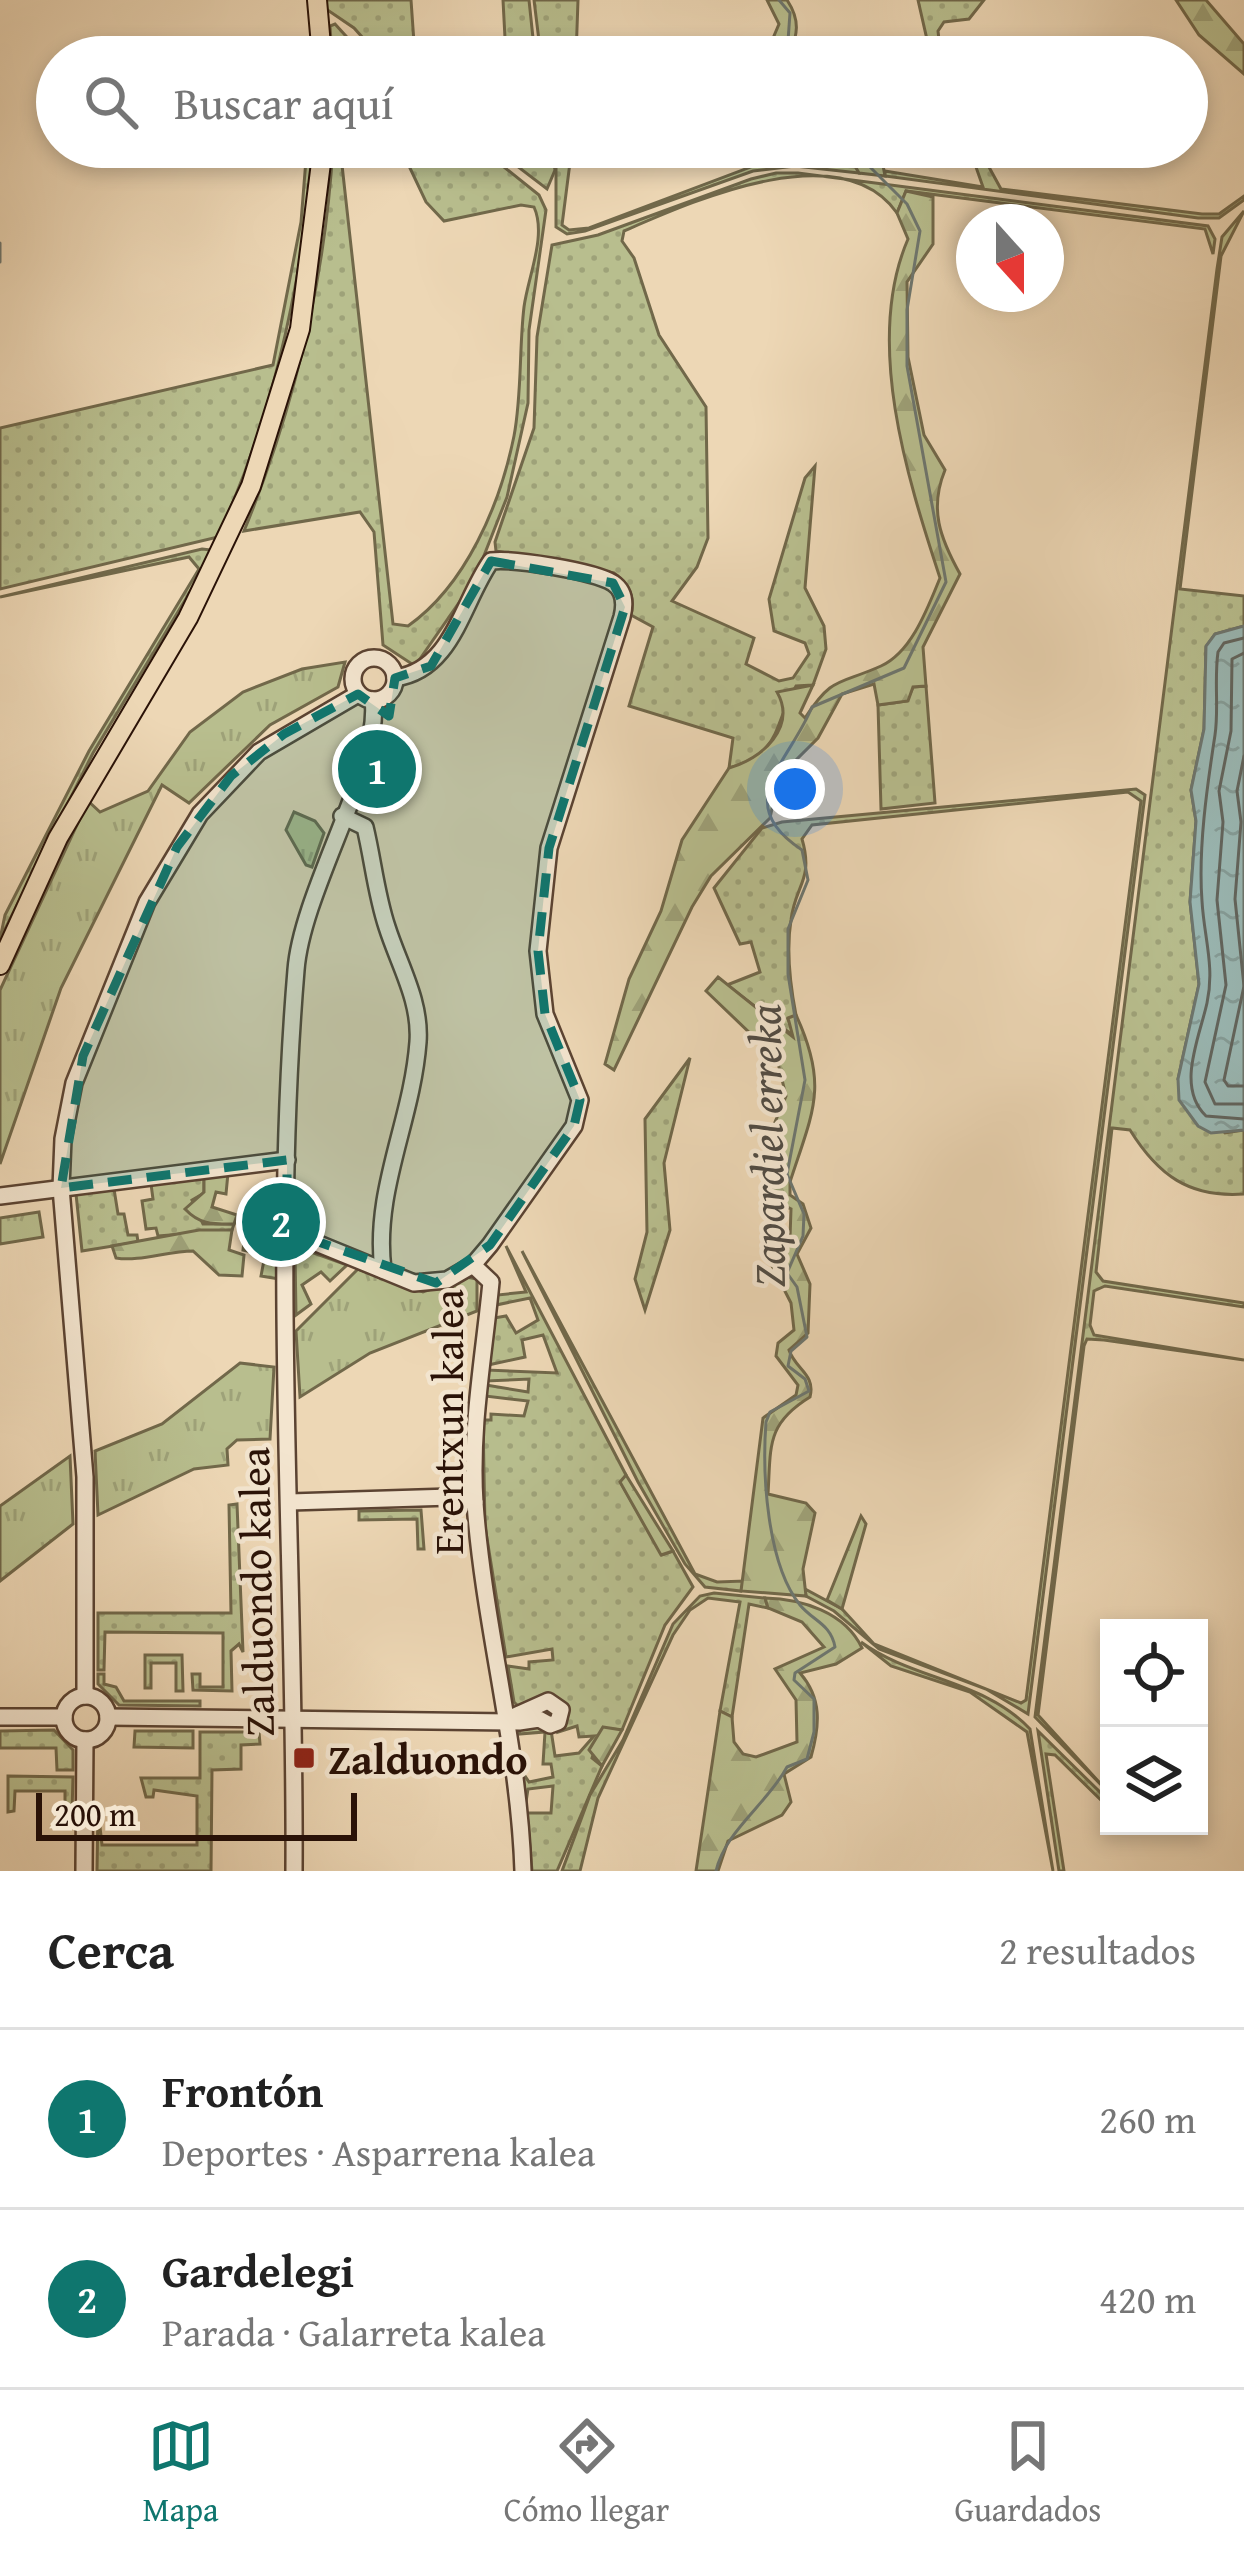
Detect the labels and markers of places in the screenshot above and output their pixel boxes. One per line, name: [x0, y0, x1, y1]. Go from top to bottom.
pin: 1: [338, 724, 416, 814]
pin: 2: [242, 1177, 320, 1267]
place label: Zalduondo: [328, 1728, 528, 1789]
marker: Zalduondo: [291, 1745, 317, 1771]

